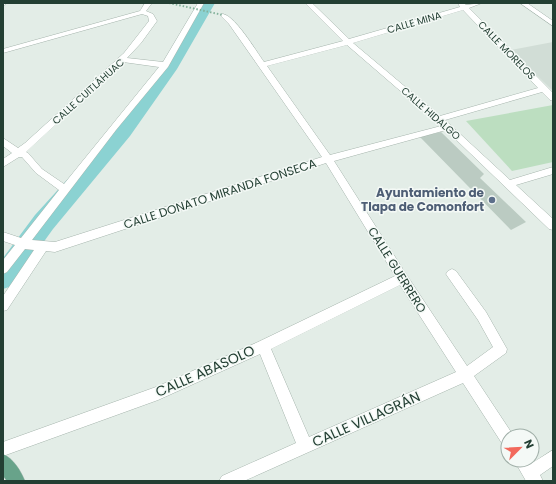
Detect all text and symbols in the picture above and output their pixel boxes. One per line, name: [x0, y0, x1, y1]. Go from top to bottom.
street label: CALLE MINA: [385, 8, 443, 37]
street label: CALLE MORELOS: [475, 18, 539, 83]
street label: CALLE CUITLÁHUAC: [49, 55, 128, 128]
street label: CALLE HIDALGO: [398, 83, 464, 143]
street label: CALLE DONATO MIRANDA FONSECA: [121, 154, 319, 233]
place label: Ayuntamiento de Tlapa de Comonfort: [361, 184, 485, 215]
marker: Ayuntamiento de Tlapa de Comonfort: [487, 195, 497, 205]
street label: CALLE GUERRERO: [364, 224, 431, 316]
street label: CALLE ABASOLO: [152, 340, 258, 402]
street label: CALLE VILLAGRÁN: [309, 386, 423, 452]
north arrow: [500, 428, 540, 468]
text: N: [520, 437, 538, 451]

